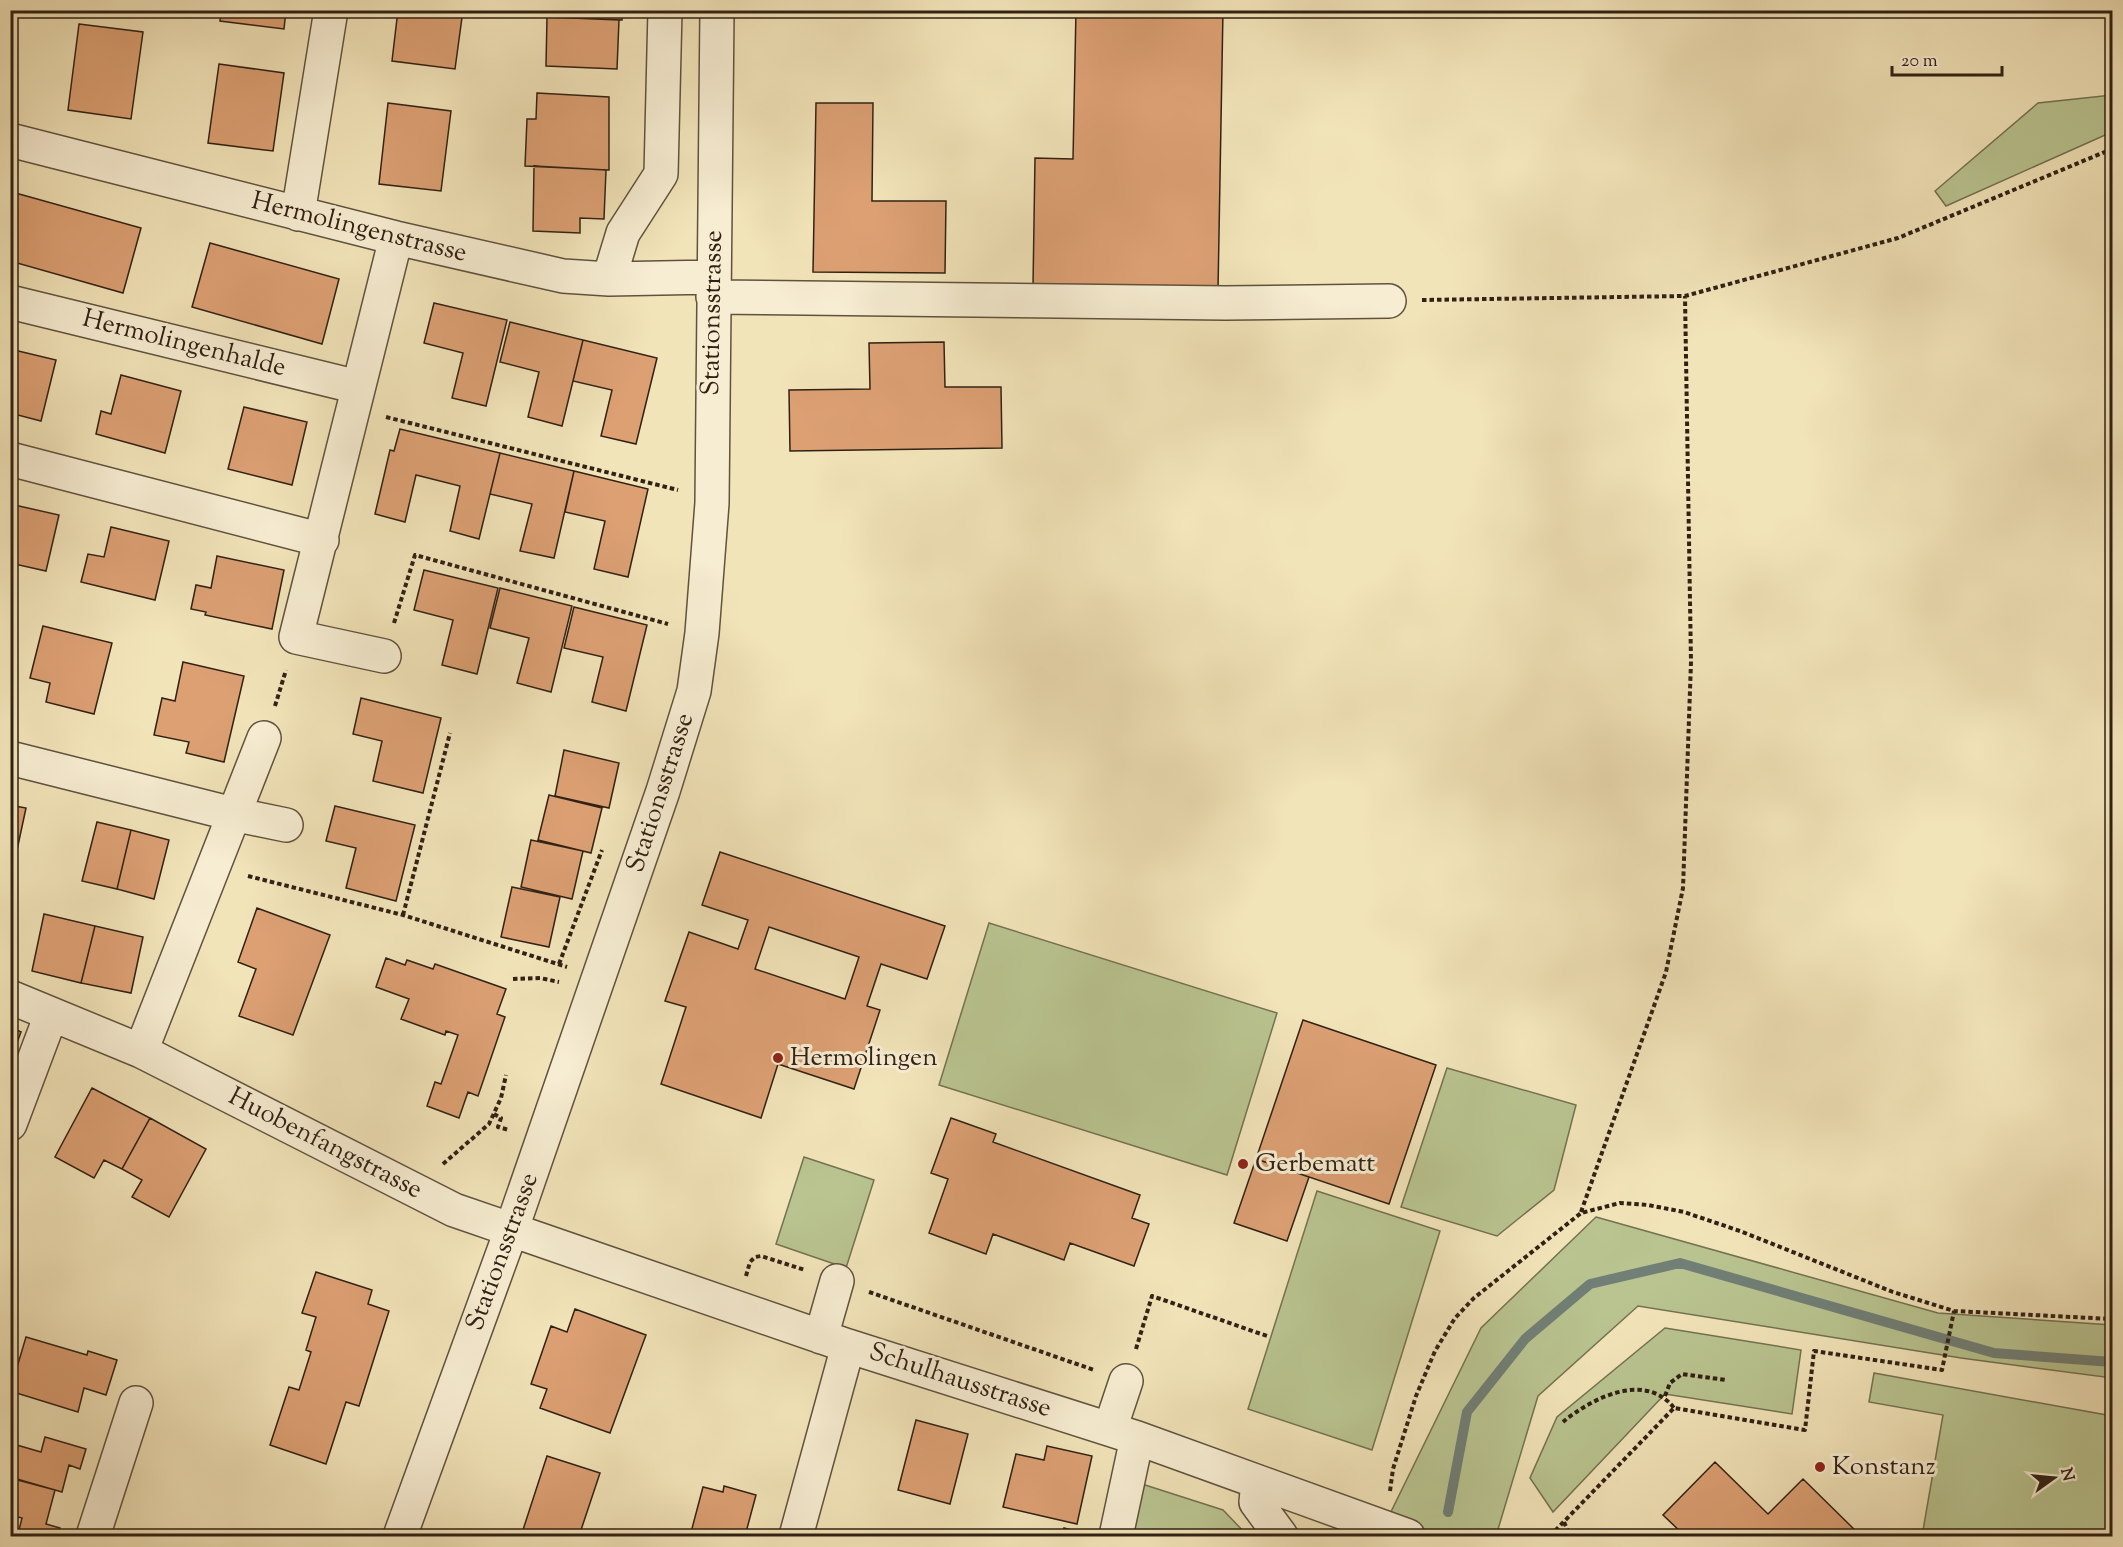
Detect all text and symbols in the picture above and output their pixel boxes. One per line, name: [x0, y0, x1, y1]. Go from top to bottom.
scale bar: [1892, 39, 2002, 77]
text: 20 m: [1901, 49, 1938, 75]
street label: Hermolingenstrasse: [247, 183, 471, 273]
street label: Stationsstrasse: [693, 230, 733, 396]
street label: Hermolingenhalde: [78, 301, 290, 387]
street label: Stationsstrasse: [618, 709, 704, 877]
place label: Hermolingen: [790, 1040, 938, 1077]
marker: Hermolingen: [771, 1051, 785, 1065]
street label: Huobenfangstrasse: [222, 1079, 428, 1209]
place label: Gerbematt: [1255, 1146, 1375, 1183]
marker: Gerbematt: [1236, 1157, 1250, 1171]
street label: Stationsstrasse: [457, 1168, 549, 1336]
street label: Schulhausstrasse: [864, 1334, 1056, 1428]
north arrow: [2024, 1448, 2084, 1508]
place label: Konstanz: [1832, 1449, 1936, 1486]
marker: Konstanz: [1813, 1460, 1827, 1474]
text: N: [2053, 1466, 2079, 1484]

